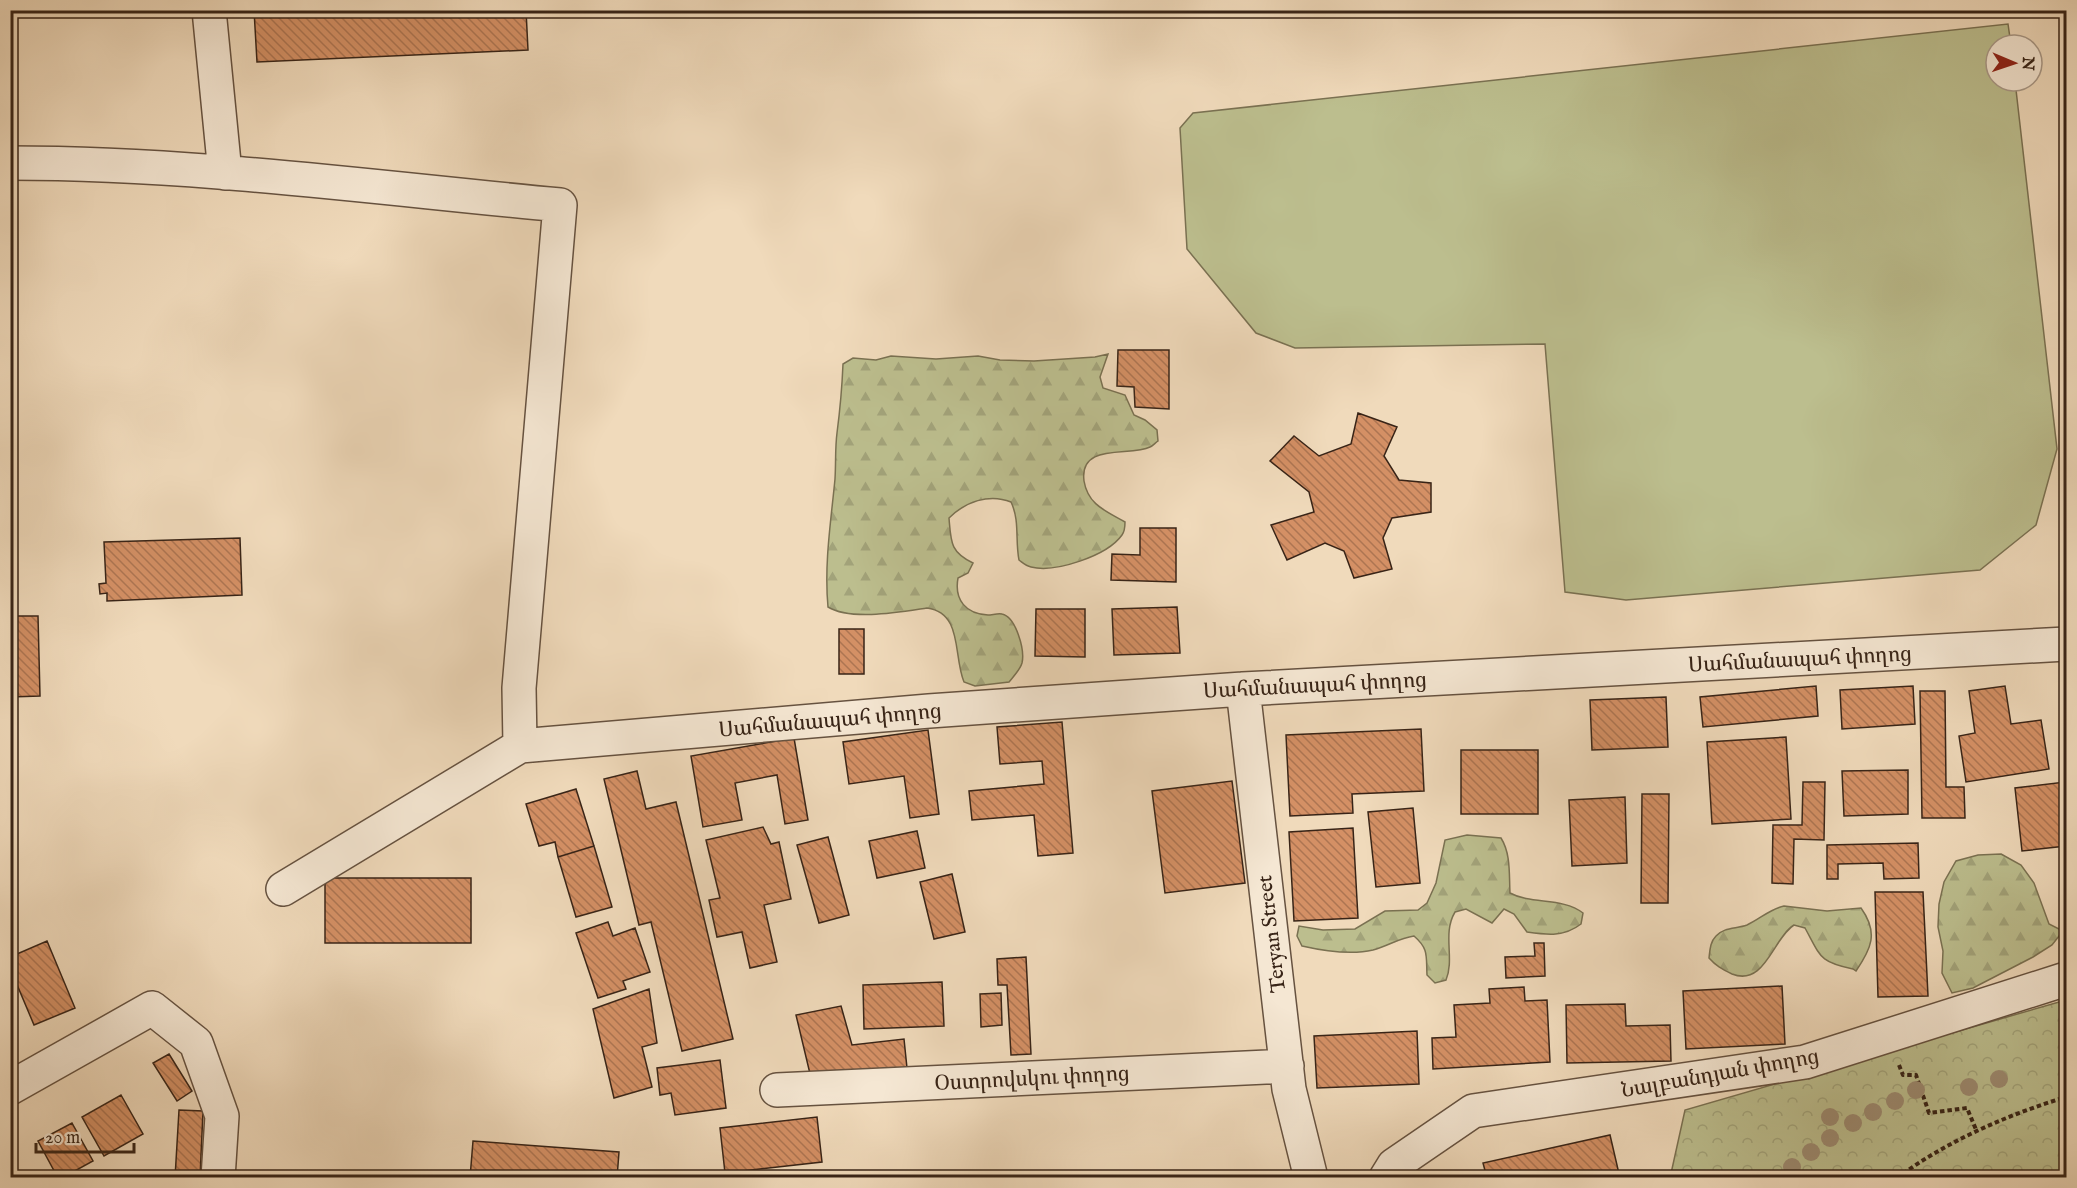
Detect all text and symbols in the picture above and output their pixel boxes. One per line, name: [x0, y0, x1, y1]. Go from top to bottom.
north arrow: [1984, 33, 2044, 93]
text: N: [2017, 55, 2037, 71]
street label: Սահմանապահ փողոց: [1688, 641, 1913, 680]
street label: Սահմանապահ փողոց: [1203, 667, 1428, 706]
street label: Սահմանապահ փողոց: [717, 698, 943, 745]
street label: Teryan Street: [1252, 874, 1293, 994]
street label: Նալբանդյան փողոց: [1619, 1044, 1821, 1105]
street label: Օստրովսկու փողոց: [934, 1061, 1130, 1098]
scale bar: [36, 1116, 134, 1154]
text: 20 m: [45, 1127, 80, 1150]

